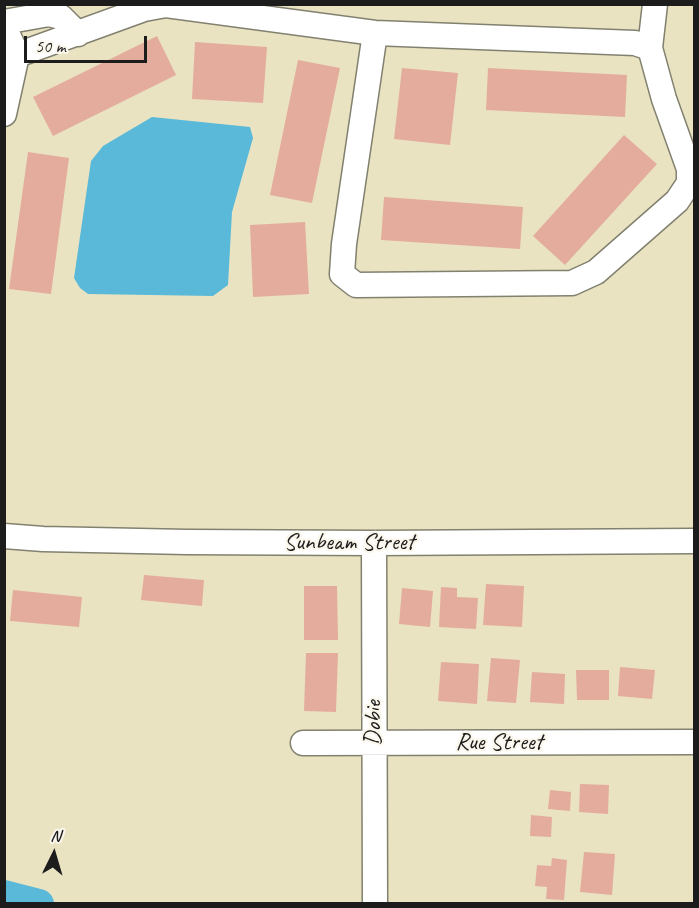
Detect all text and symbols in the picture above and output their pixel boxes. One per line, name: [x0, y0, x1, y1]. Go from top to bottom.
scale bar: [27, 24, 150, 62]
text: 50 m: [35, 35, 66, 57]
street label: Sunbeam Street: [284, 529, 414, 557]
street label: Dobie: [360, 700, 388, 746]
street label: Rue Street: [456, 729, 542, 757]
north arrow: [24, 824, 84, 884]
text: N: [50, 826, 61, 846]

